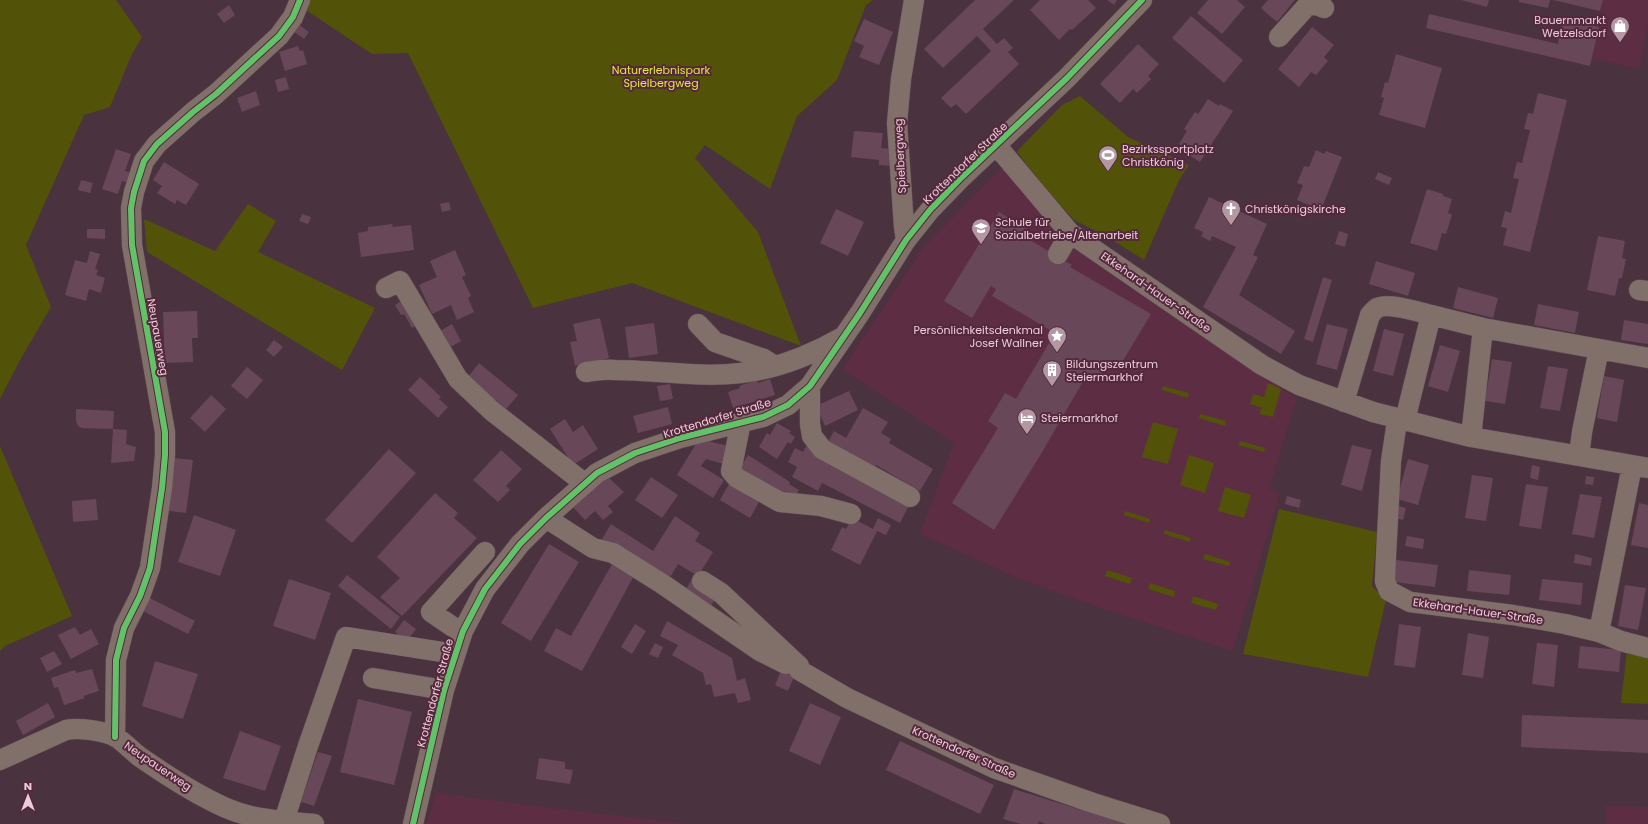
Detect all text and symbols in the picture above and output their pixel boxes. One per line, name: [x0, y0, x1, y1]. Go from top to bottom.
place label: Bauernmarkt Wetzelsdorf: [1534, 12, 1606, 41]
shop icon: Bauernmarkt Wetzelsdorf: [1609, 15, 1631, 43]
park label: Naturerlebnispark Spielbergweg: [612, 62, 710, 91]
street label: Spielbergweg: [890, 118, 910, 194]
street label: Krottendorfer Straße: [919, 118, 1011, 208]
place label: Bezirkssportplatz Christkönig: [1122, 141, 1214, 170]
sports icon: Bezirkssportplatz Christkönig: [1097, 144, 1119, 172]
church icon: Christkönigskirche: [1220, 198, 1242, 226]
place label: Christkönigskirche: [1245, 201, 1346, 217]
place label: Schule für Sozialbetriebe/Altenarbeit: [995, 214, 1138, 243]
school or university icon: Schule für Sozialbetriebe/Altenarbeit: [970, 217, 992, 245]
street label: Ekkehard-Hauer-Straße: [1098, 248, 1214, 336]
street label: Neupauerweg: [143, 297, 173, 377]
place label: Persönlichkeitsdenkmal Josef Wallner: [913, 322, 1043, 351]
place icon: Persönlichkeitsdenkmal Josef Wallner: [1046, 325, 1068, 353]
place label: Bildungszentrum Steiermarkhof: [1066, 356, 1158, 385]
building icon: Bildungszentrum Steiermarkhof: [1041, 359, 1063, 387]
street label: Krottendorfer Straße: [661, 394, 773, 442]
hotel icon: Steiermarkhof: [1016, 407, 1038, 435]
place label: Steiermarkhof: [1041, 410, 1119, 426]
street label: Ekkehard-Hauer-Straße: [1412, 594, 1544, 628]
street label: Krottendorfer Straße: [413, 637, 457, 749]
street label: Krottendorfer Straße: [910, 722, 1019, 782]
street label: Neupauerweg: [121, 738, 195, 794]
north arrow: [8, 776, 48, 816]
text: N: [24, 778, 32, 794]

